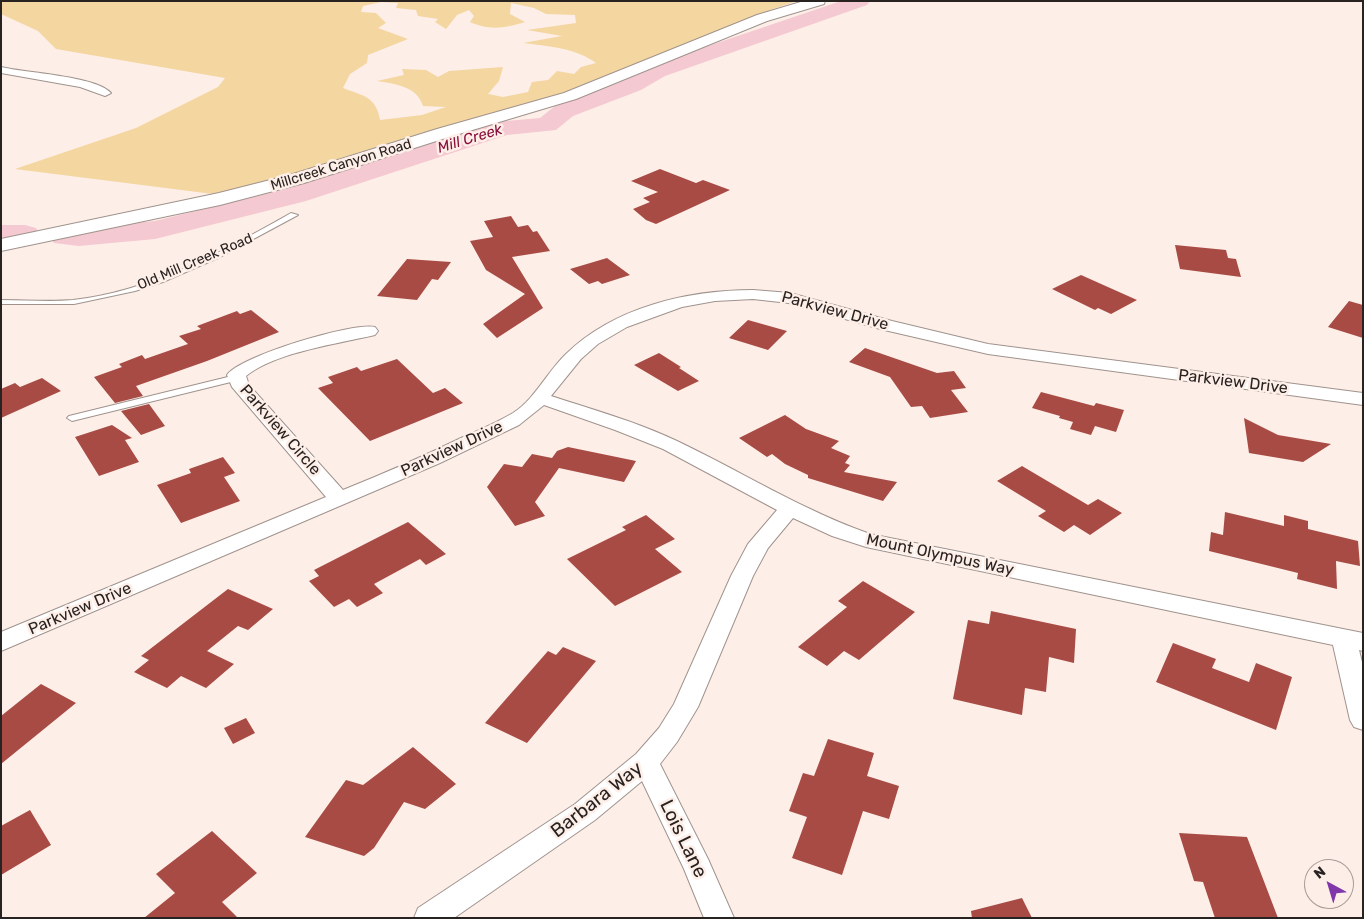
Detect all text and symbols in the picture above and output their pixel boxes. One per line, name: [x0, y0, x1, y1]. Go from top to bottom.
water label: Mill Creek: [435, 121, 505, 157]
street label: Millcreek Canyon Road: [269, 136, 413, 194]
street label: Old Mill Creek Road: [135, 230, 255, 294]
street label: Parkview Drive: [779, 287, 891, 335]
street label: Parkview Drive: [1177, 366, 1289, 398]
street label: Parkview Circle: [235, 381, 325, 479]
street label: Parkview Drive: [398, 417, 506, 481]
street label: Mount Olympus Way: [865, 530, 1015, 580]
street label: Parkview Drive: [26, 579, 134, 639]
street label: Barbara Way: [547, 757, 647, 843]
street label: Lois Lane: [654, 796, 712, 882]
north arrow: [1304, 859, 1354, 909]
text: N: [1311, 863, 1329, 883]

